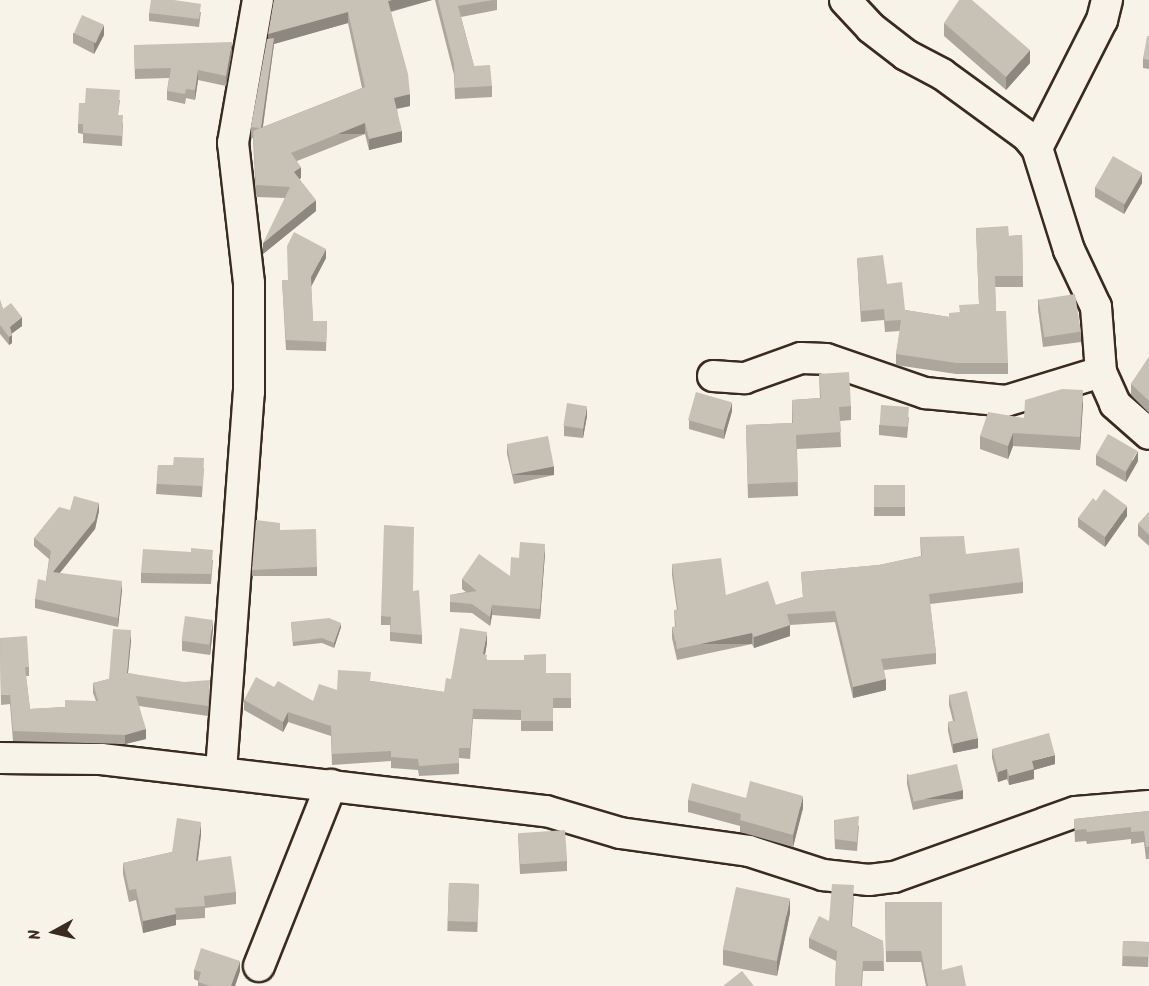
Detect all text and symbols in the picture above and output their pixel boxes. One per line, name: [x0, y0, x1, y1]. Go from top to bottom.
north arrow: [24, 902, 84, 962]
text: N: [23, 928, 49, 941]

